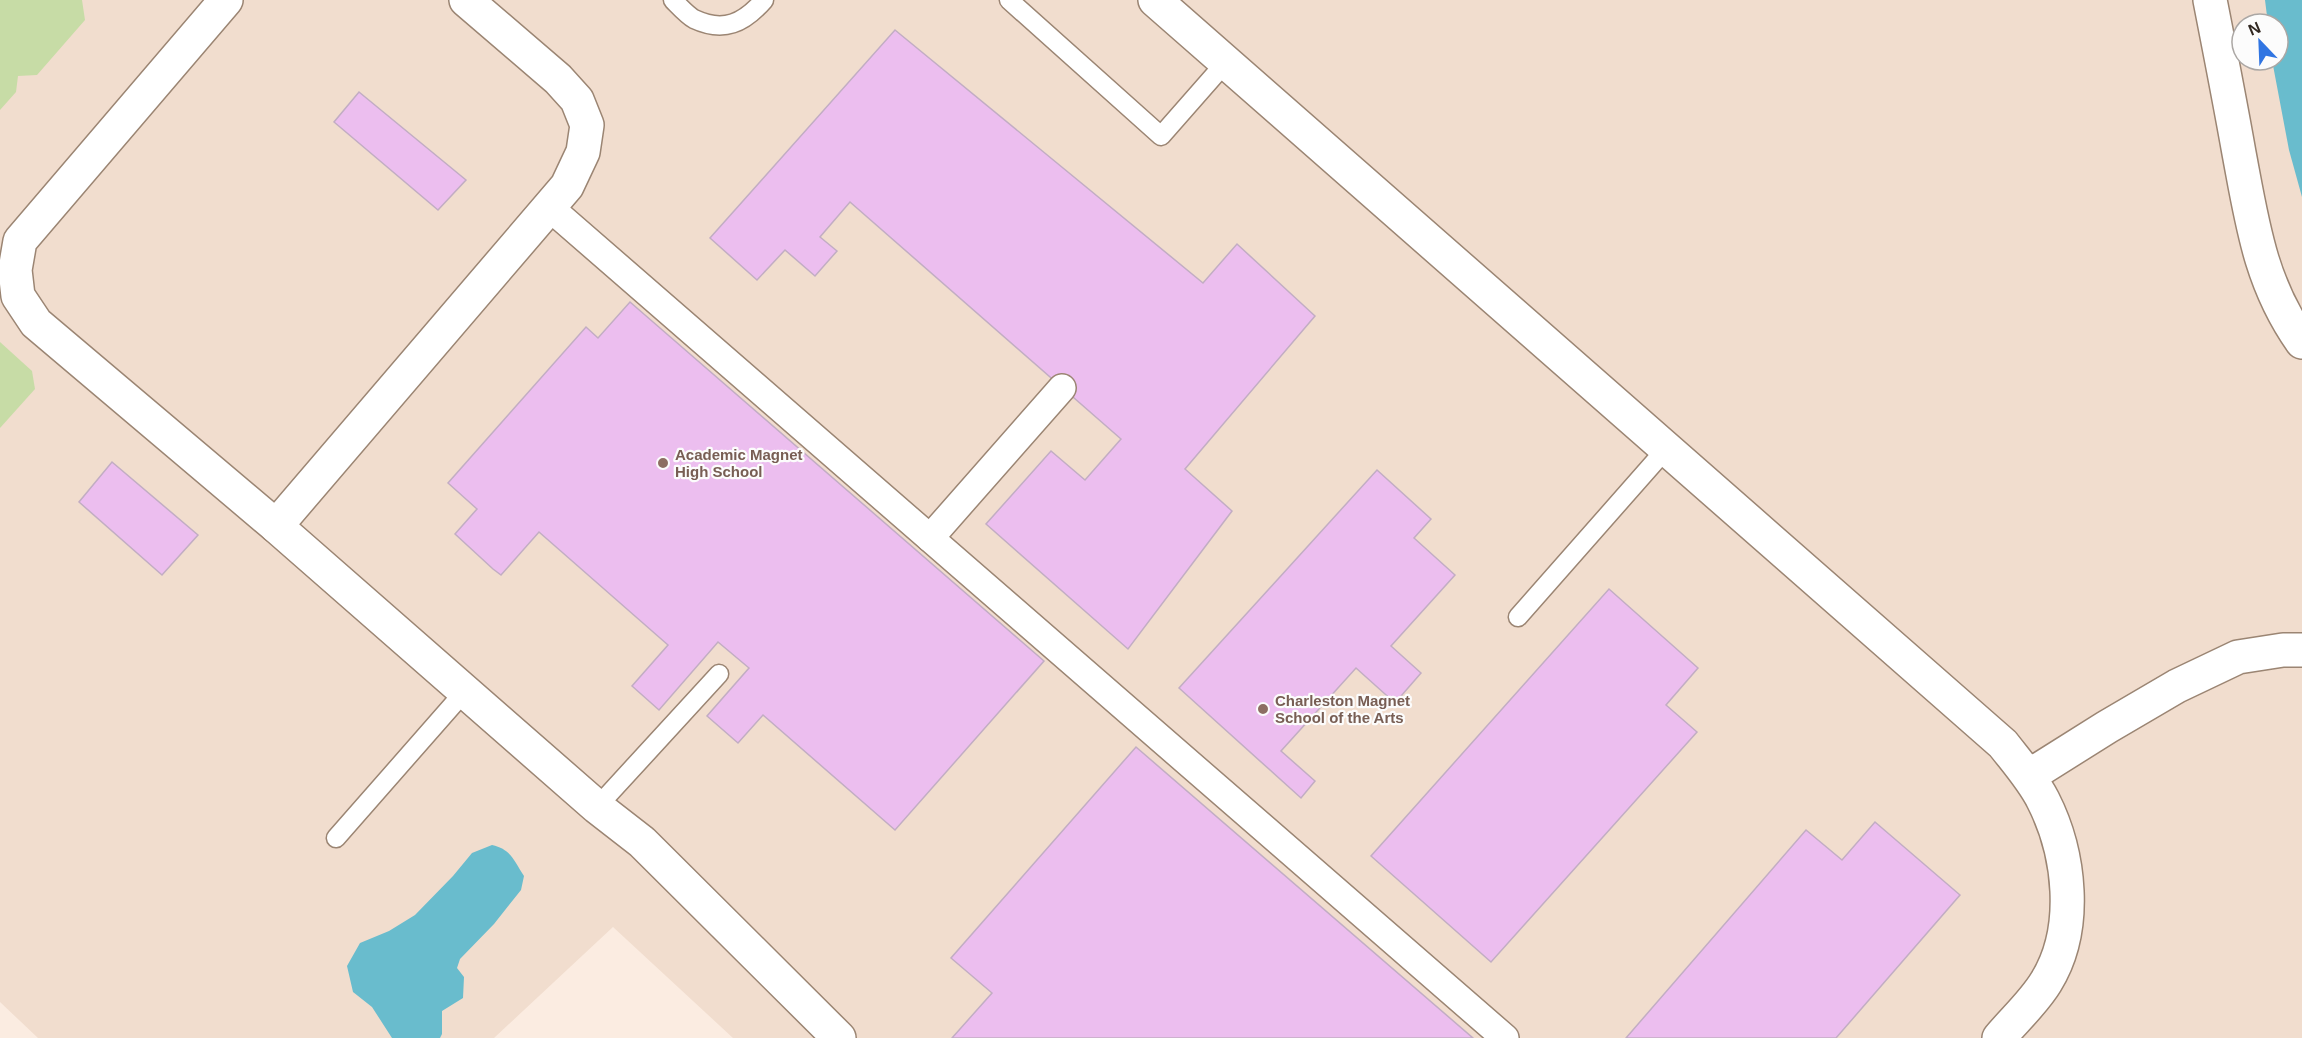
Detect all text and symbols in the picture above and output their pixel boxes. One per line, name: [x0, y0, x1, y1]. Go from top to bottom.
north arrow: [2230, 12, 2290, 72]
text: N: [2246, 19, 2263, 39]
place label: Academic Magnet High School: [675, 446, 803, 480]
marker: Academic Magnet High School: [656, 456, 670, 470]
place label: Charleston Magnet School of the Arts: [1275, 692, 1410, 726]
marker: Charleston Magnet School of the Arts: [1256, 702, 1270, 716]

